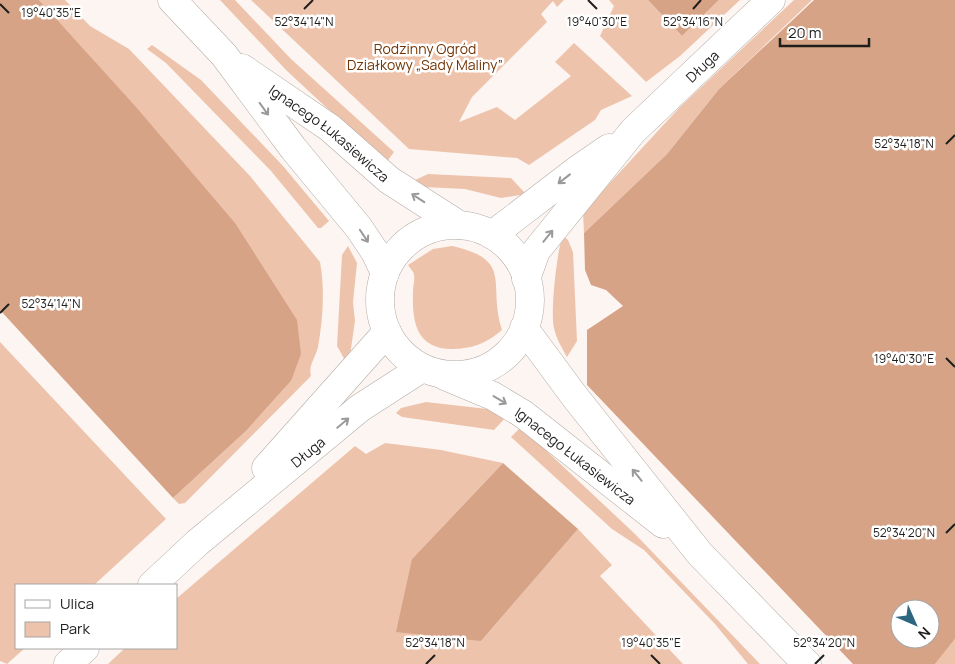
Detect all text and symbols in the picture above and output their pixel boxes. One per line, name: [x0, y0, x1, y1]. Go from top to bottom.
text: 19°40'35"E: [21, 4, 81, 21]
text: 52°34'14"N: [274, 13, 334, 30]
text: 19°40'30"E: [567, 13, 627, 30]
text: 52°34'16"N: [663, 13, 723, 30]
scale bar: [780, 15, 869, 47]
text: 20 m: [788, 22, 821, 43]
park label: Rodzinny Ogród Działkowy „Sady Maliny”: [347, 39, 503, 74]
street label: Długa: [681, 45, 723, 86]
street label: Ignacego Łukasiewicza: [265, 80, 394, 186]
one-way arrow: [258, 102, 269, 115]
text: 52°34'18"N: [874, 135, 934, 152]
one-way arrow: [558, 174, 571, 185]
one-way arrow: [411, 193, 425, 204]
one-way arrow: [359, 229, 369, 243]
one-way arrow: [543, 229, 554, 242]
text: 52°34'14"N: [21, 295, 81, 312]
text: 19°40'30"E: [874, 350, 934, 367]
one-way arrow: [492, 395, 506, 405]
street label: Ignacego Łukasiewicza: [512, 402, 640, 509]
one-way arrow: [336, 417, 349, 428]
street label: Długa: [286, 432, 329, 471]
one-way arrow: [632, 468, 643, 481]
text: 52°34'20"N: [873, 524, 935, 541]
legend: [15, 584, 178, 649]
text: Ulica: [60, 593, 94, 614]
north arrow: [890, 599, 940, 649]
text: Park: [60, 618, 90, 639]
text: N: [914, 623, 935, 644]
text: 52°34'18"N: [405, 634, 465, 651]
text: 19°40'35"E: [621, 634, 681, 651]
text: 52°34'20"N: [793, 634, 855, 651]

